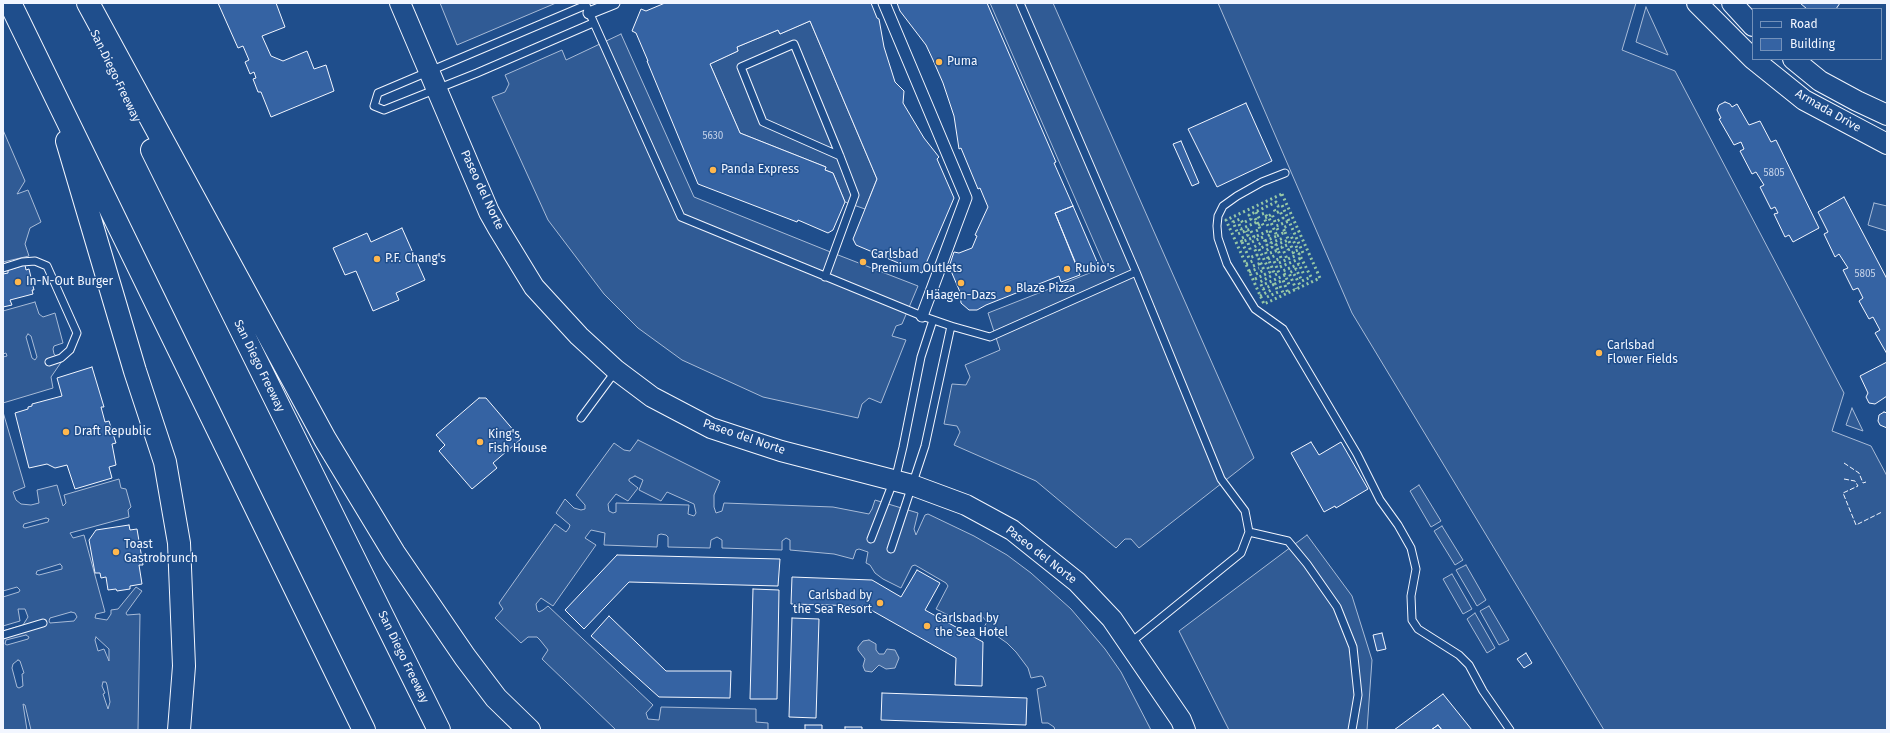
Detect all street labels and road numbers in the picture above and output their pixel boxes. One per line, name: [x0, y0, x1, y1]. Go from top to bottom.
street label: San Diego Freeway: [86, 28, 144, 124]
street label: Armada Drive: [1793, 86, 1863, 136]
street label: Paseo del Norte: [457, 148, 507, 232]
street label: San Diego Freeway: [230, 318, 288, 414]
street label: Paseo del Norte: [701, 416, 787, 458]
street label: Paseo del Norte: [1003, 523, 1079, 587]
street label: San Diego Freeway: [374, 609, 432, 705]

